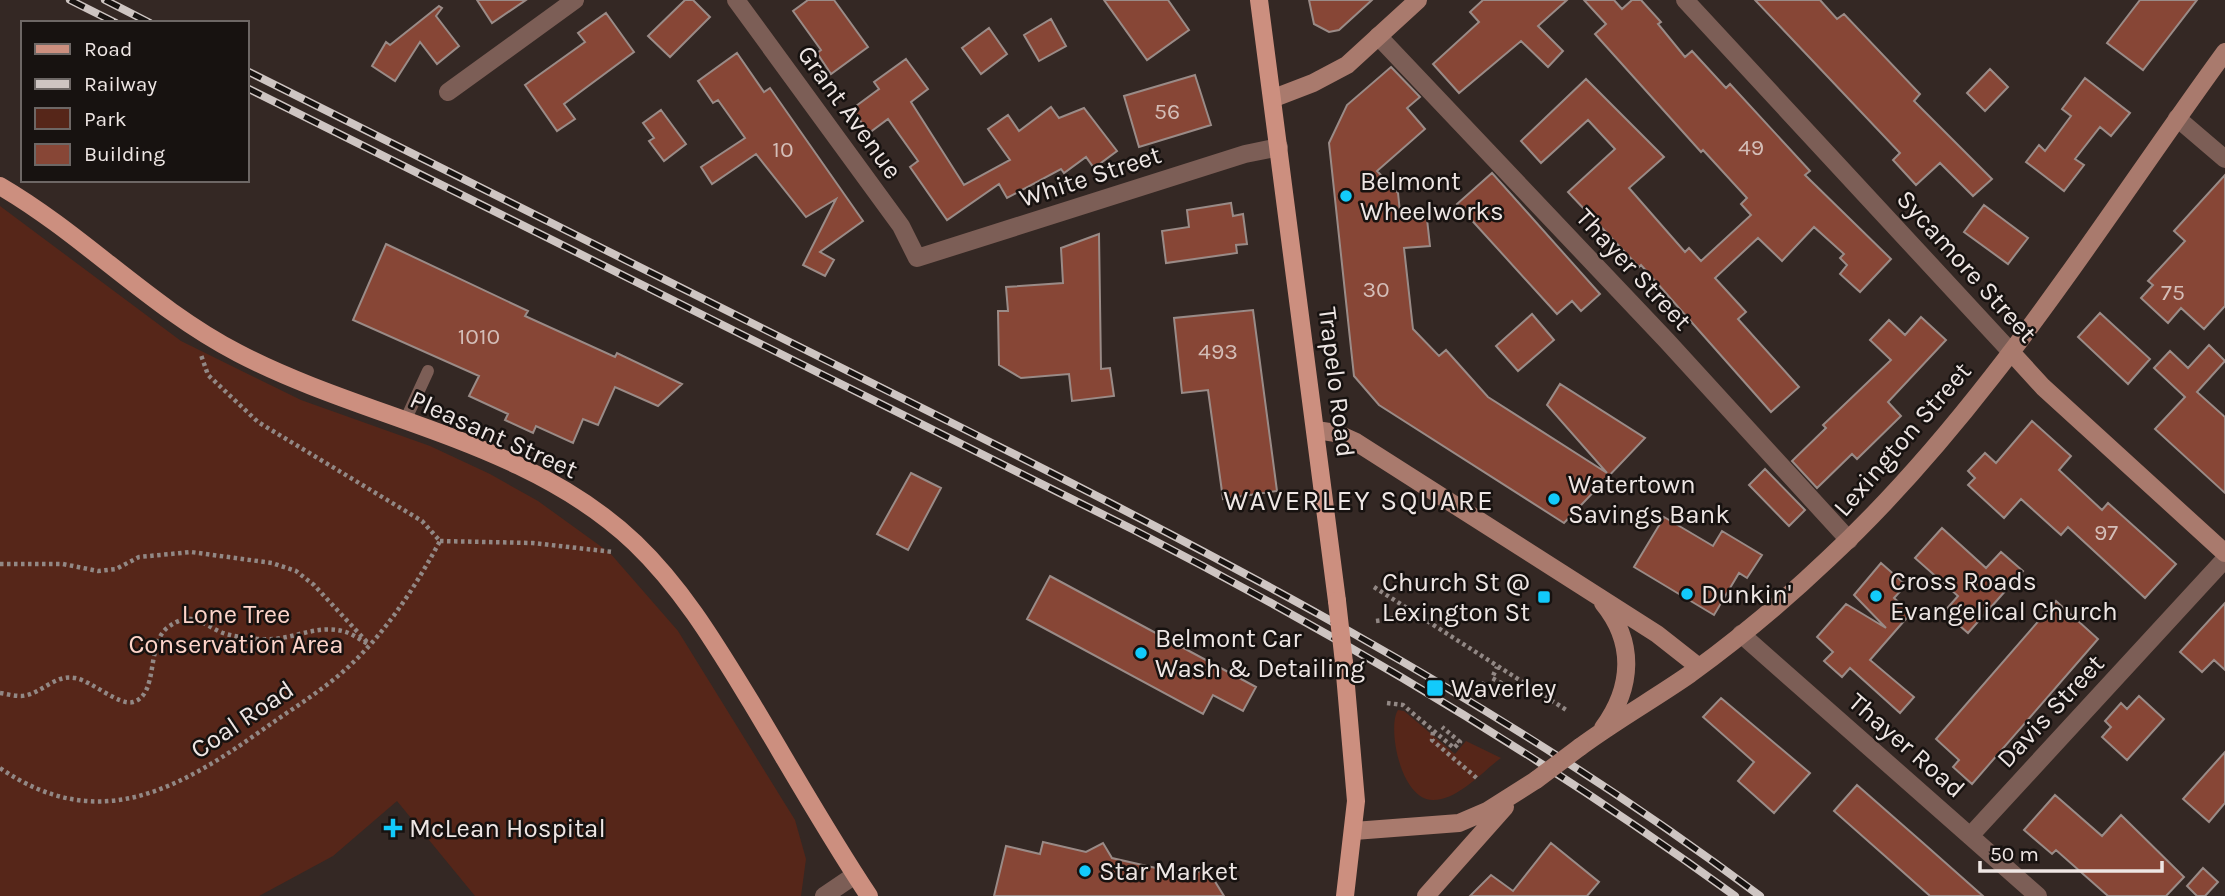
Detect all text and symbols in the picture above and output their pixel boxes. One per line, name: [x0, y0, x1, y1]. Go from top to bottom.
legend: [21, 21, 248, 182]
text: Road: [84, 37, 132, 61]
street label: Grant Avenue: [791, 39, 908, 185]
text: Railway: [84, 72, 157, 96]
house number: 56: [1154, 98, 1180, 125]
text: Park: [84, 107, 127, 131]
house number: 49: [1738, 134, 1764, 161]
house number: 10: [772, 136, 794, 163]
street label: White Street: [1015, 139, 1165, 214]
text: Building: [84, 142, 165, 166]
place label: Belmont Wheelworks: [1360, 166, 1504, 227]
street label: Sycamore Street: [1890, 184, 2043, 349]
marker: Belmont Wheelworks: [1338, 188, 1354, 204]
street label: Thayer Street: [1569, 202, 1698, 337]
house number: 30: [1362, 276, 1390, 303]
house number: 75: [2161, 279, 2185, 306]
street label: Trapelo Road: [1312, 305, 1361, 459]
house number: 1010: [458, 323, 500, 350]
house number: 493: [1198, 338, 1238, 365]
street label: Lexington Street: [1827, 356, 1978, 523]
street label: Pleasant Street: [405, 384, 583, 485]
place label: Watertown Savings Bank: [1568, 469, 1730, 530]
district label: WAVERLEY SQUARE: [1223, 484, 1495, 517]
marker: Watertown Savings Bank: [1546, 491, 1562, 507]
house number: 97: [2094, 519, 2118, 546]
place label: Cross Roads Evangelical Church: [1890, 566, 2118, 627]
place label: Church St @ Lexington St: [1382, 567, 1530, 628]
place label: Dunkin': [1701, 579, 1791, 610]
marker: Dunkin': [1679, 586, 1695, 602]
marker: Cross Roads Evangelical Church: [1868, 588, 1884, 604]
marker: Church St @ Lexington St: [1536, 589, 1552, 605]
park label: Lone Tree Conservation Area: [128, 599, 344, 660]
place label: Belmont Car Wash & Detailing: [1155, 623, 1365, 684]
marker: Belmont Car Wash & Detailing: [1133, 645, 1149, 661]
street label: Davis Street: [1990, 648, 2111, 774]
place label: Waverley: [1451, 673, 1556, 704]
street label: Coal Road: [185, 674, 300, 765]
marker: Waverley: [1425, 678, 1445, 698]
street label: Thayer Road: [1842, 686, 1971, 804]
place label: McLean Hospital: [409, 813, 606, 844]
marker: McLean Hospital: [383, 818, 403, 838]
scale bar: [1980, 830, 2162, 874]
text: 50 m: [1990, 842, 2039, 866]
place label: Star Market: [1099, 856, 1238, 887]
marker: Star Market: [1077, 863, 1093, 879]

